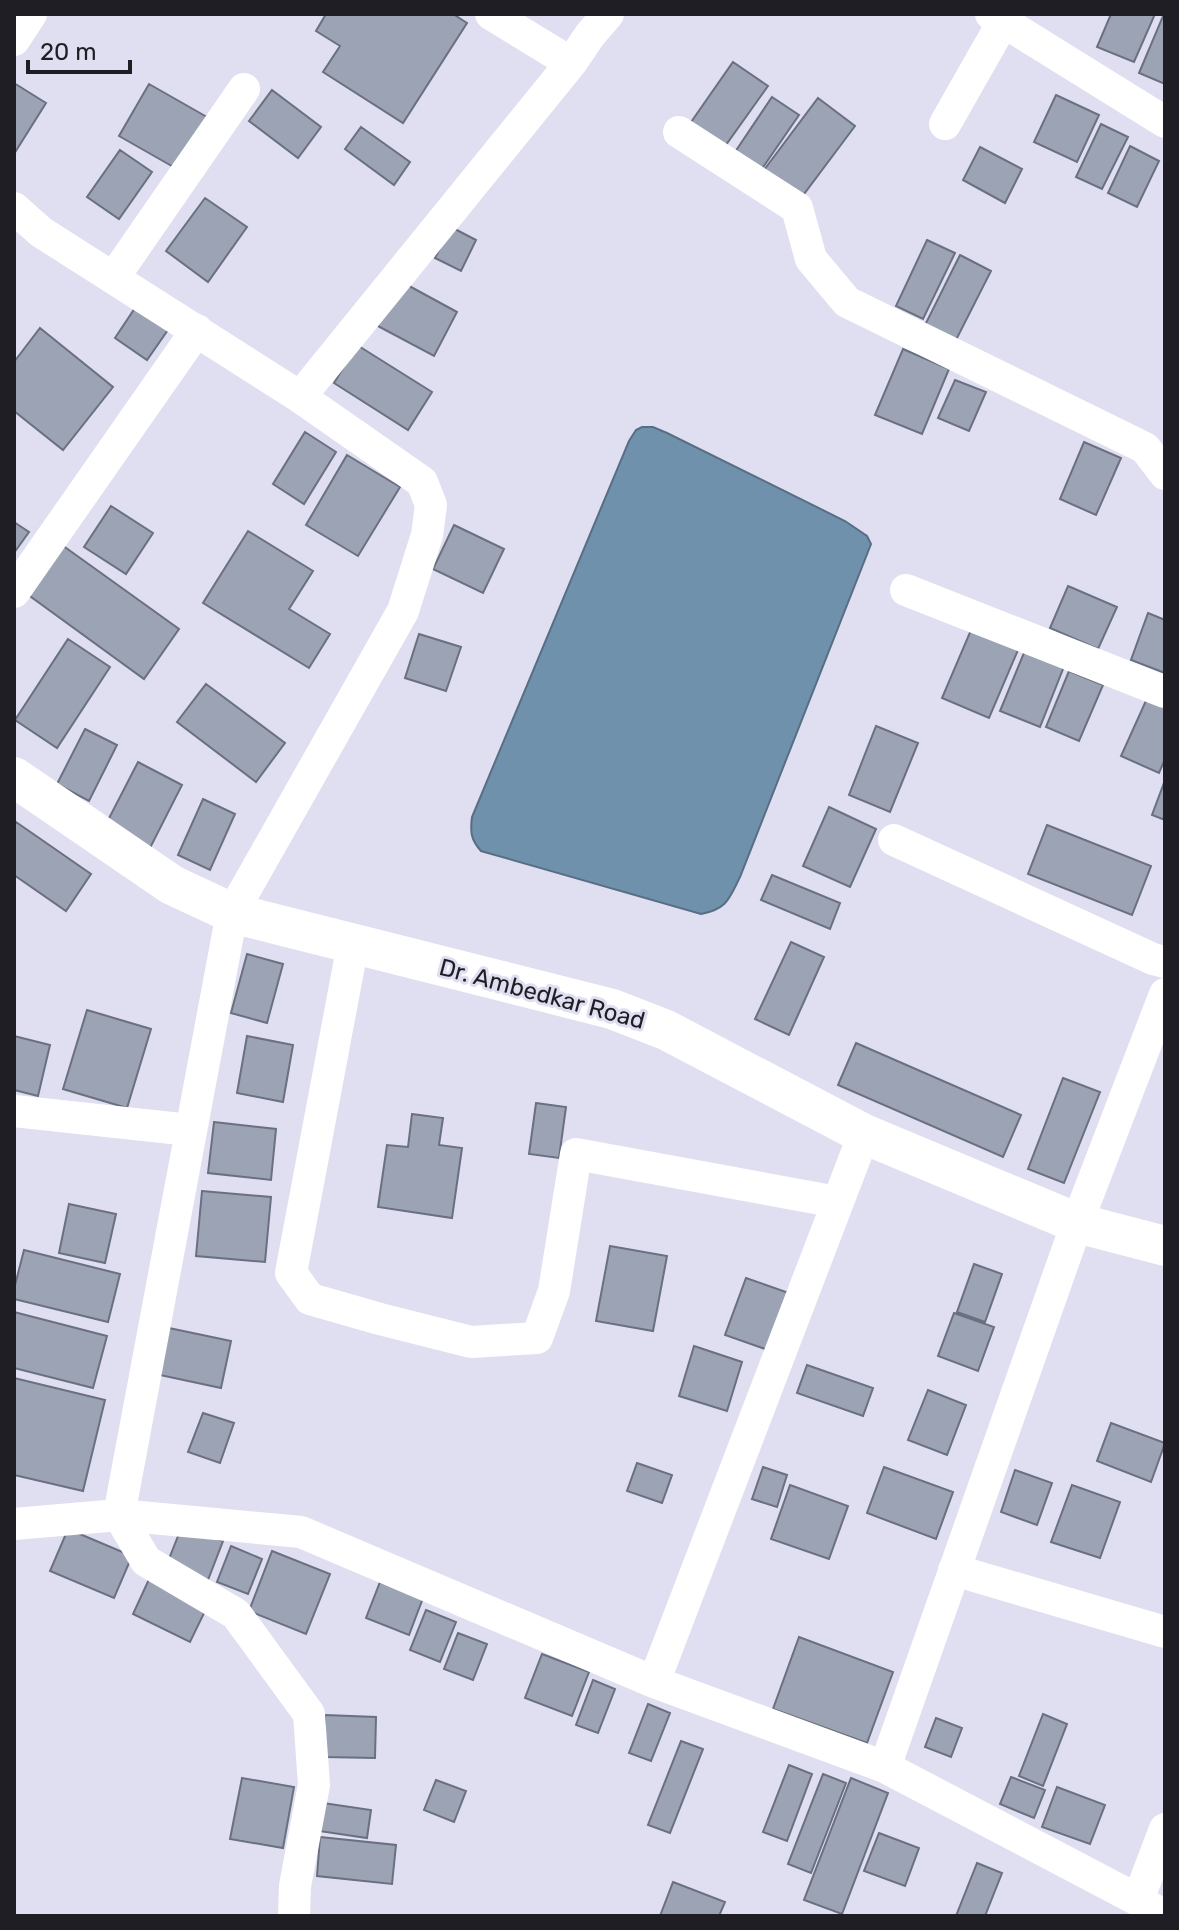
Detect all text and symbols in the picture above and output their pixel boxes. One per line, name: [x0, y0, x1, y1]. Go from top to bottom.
scale bar: [28, 24, 130, 74]
text: 20 m: [40, 38, 97, 66]
street label: Dr. Ambedkar Road: [436, 953, 648, 1035]

